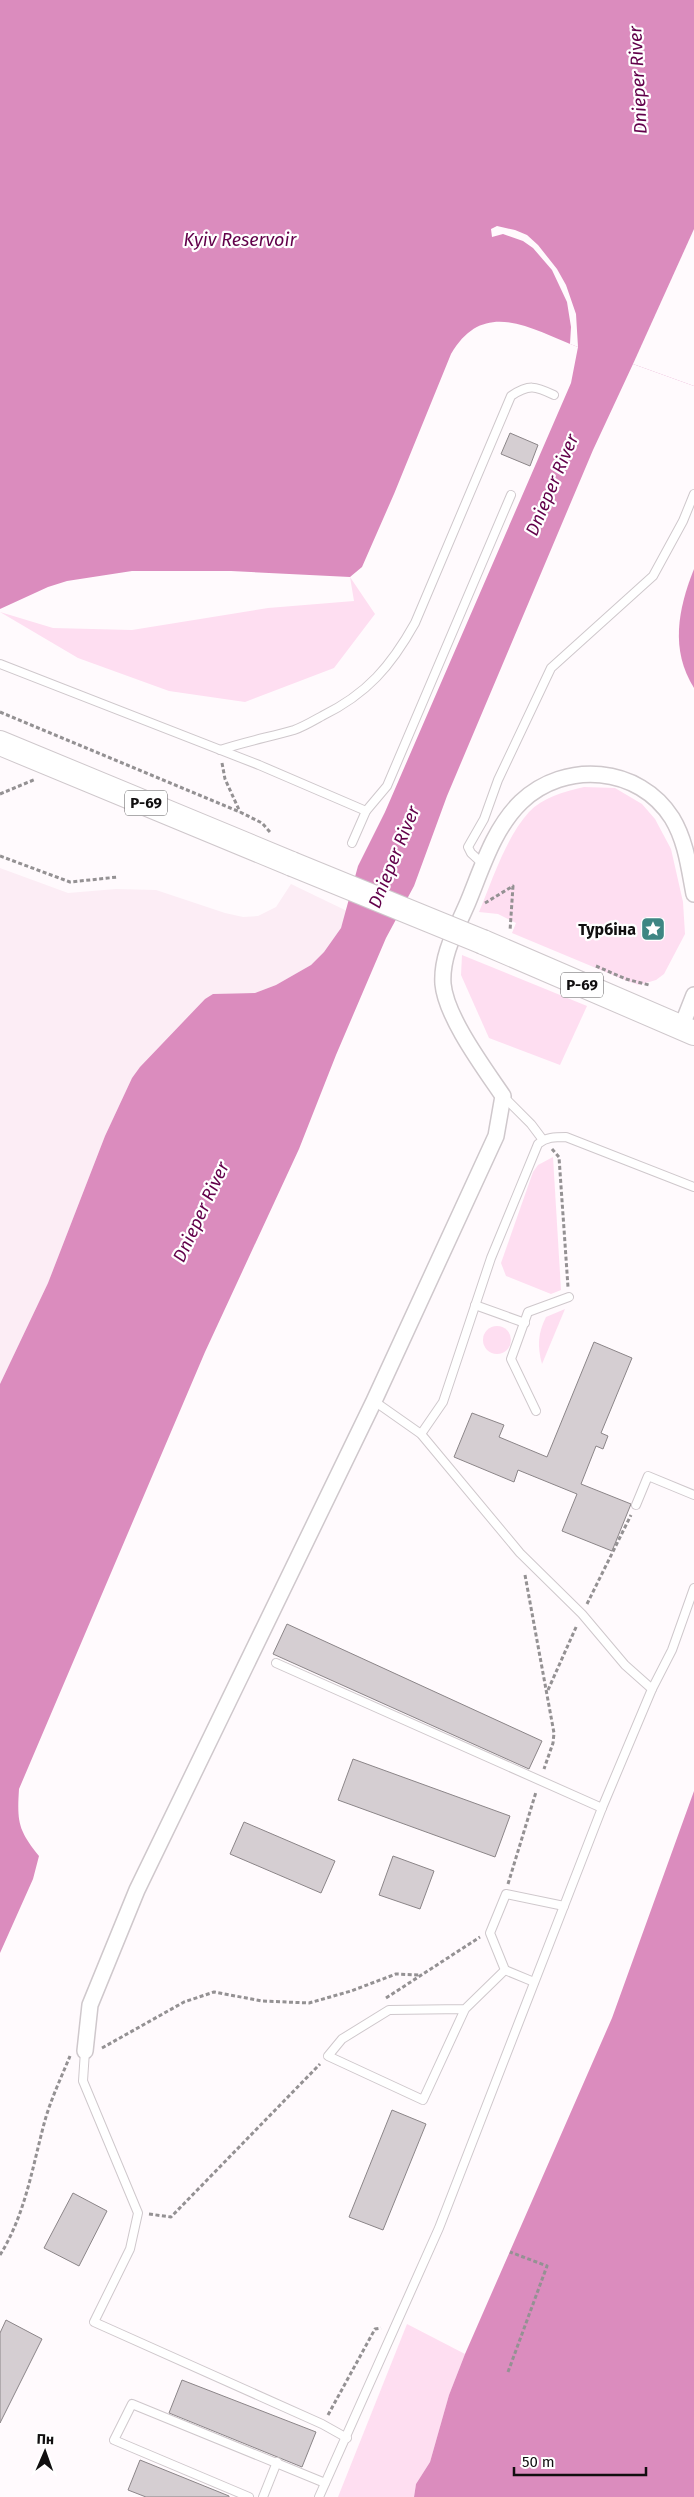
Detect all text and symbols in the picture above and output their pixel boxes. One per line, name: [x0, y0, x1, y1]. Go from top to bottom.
water label: Dnieper River: [624, 24, 652, 135]
water label: Kyiv Reservoir: [184, 229, 298, 251]
water label: Dnieper River: [521, 430, 584, 539]
road number: Р-69: [125, 790, 167, 816]
water label: Dnieper River: [364, 802, 425, 911]
place icon: Турбіна: [640, 916, 666, 942]
place label: Турбіна: [578, 920, 636, 939]
road number: Р-69: [561, 972, 603, 998]
water label: Dnieper River: [168, 1157, 234, 1266]
north arrow: [20, 2427, 70, 2477]
text: Пн: [36, 2431, 54, 2448]
scale bar: [514, 2444, 646, 2476]
text: 50 m: [522, 2453, 555, 2471]

